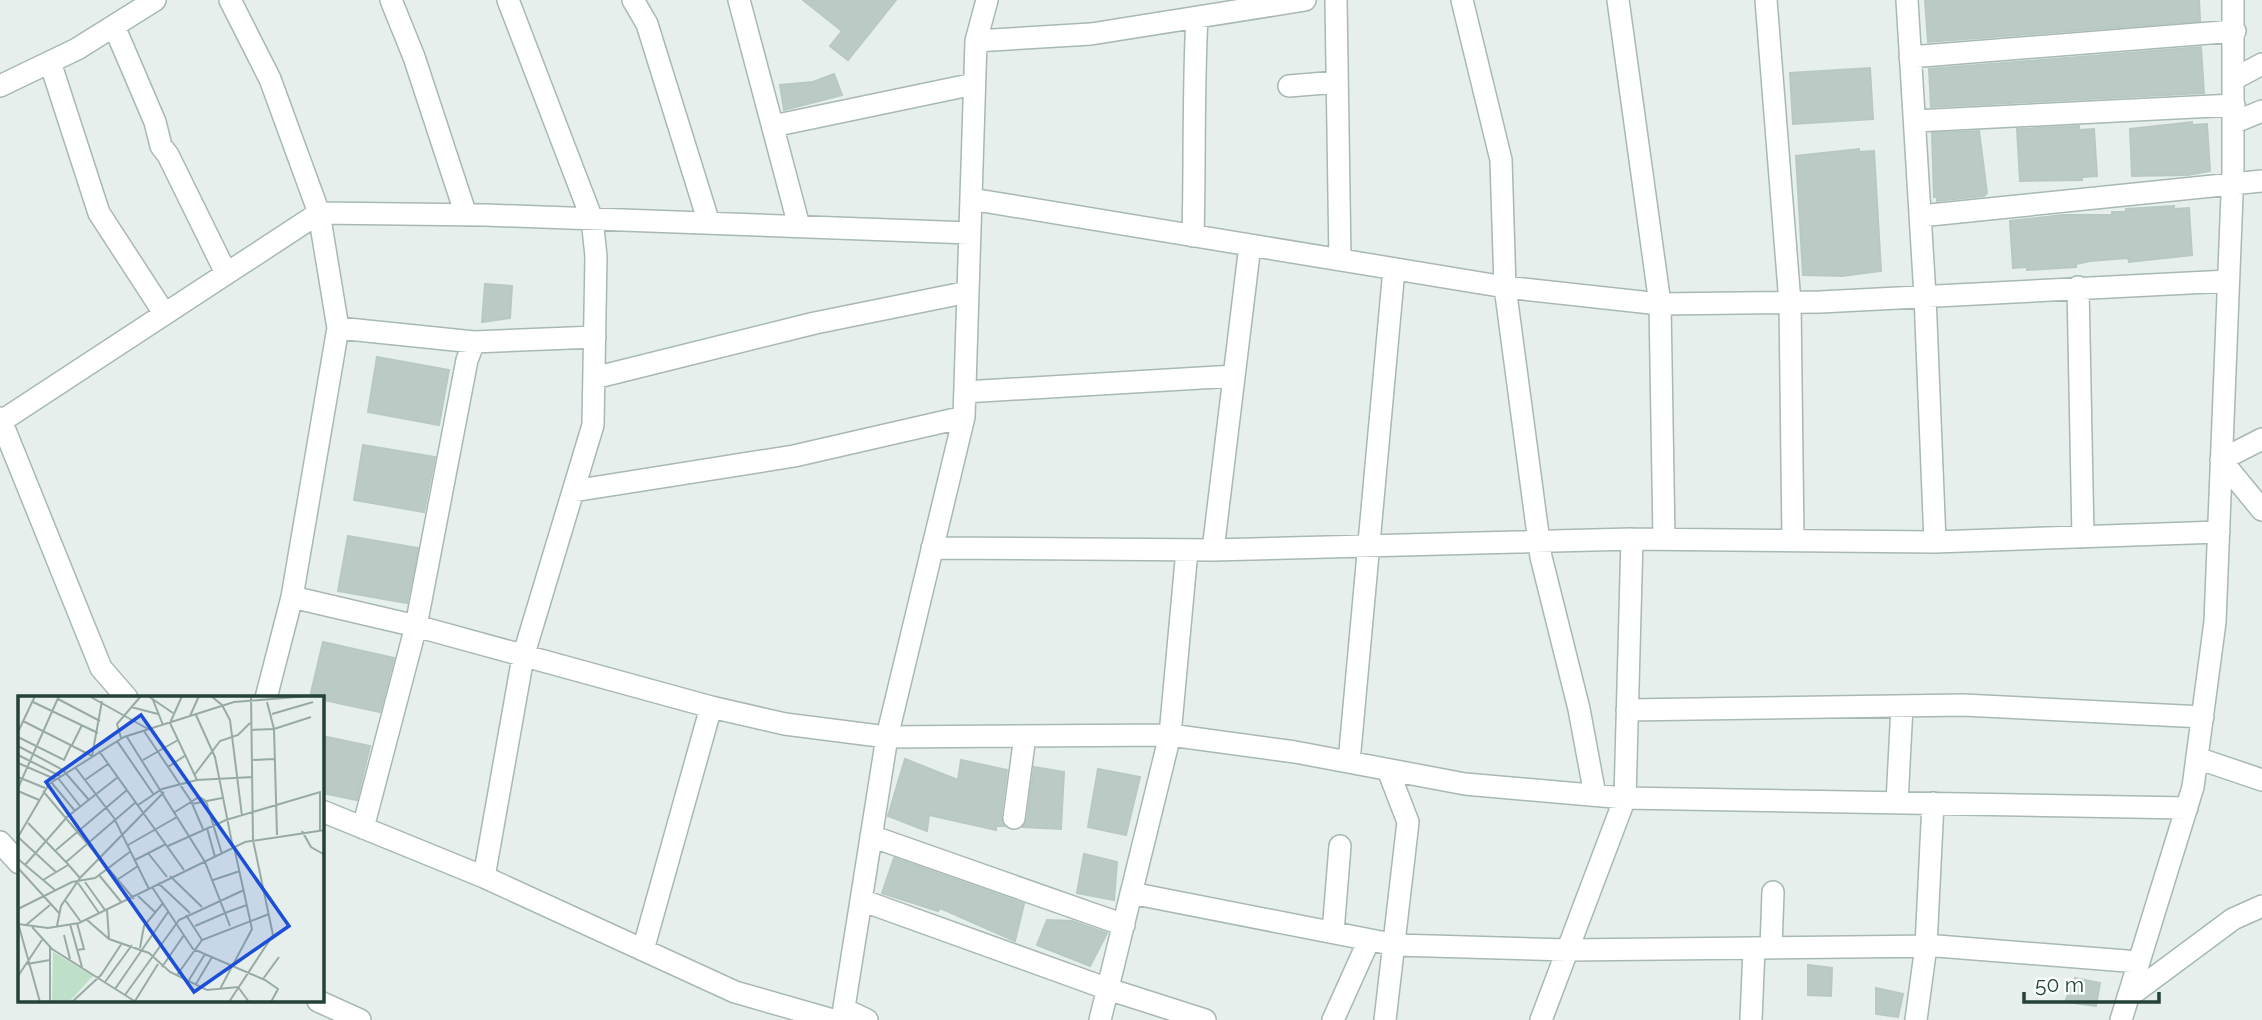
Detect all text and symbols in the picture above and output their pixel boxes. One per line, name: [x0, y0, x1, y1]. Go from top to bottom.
inset map: [18, 696, 324, 1002]
scale bar: [2024, 960, 2159, 1004]
text: 50 m: [2035, 972, 2084, 997]

